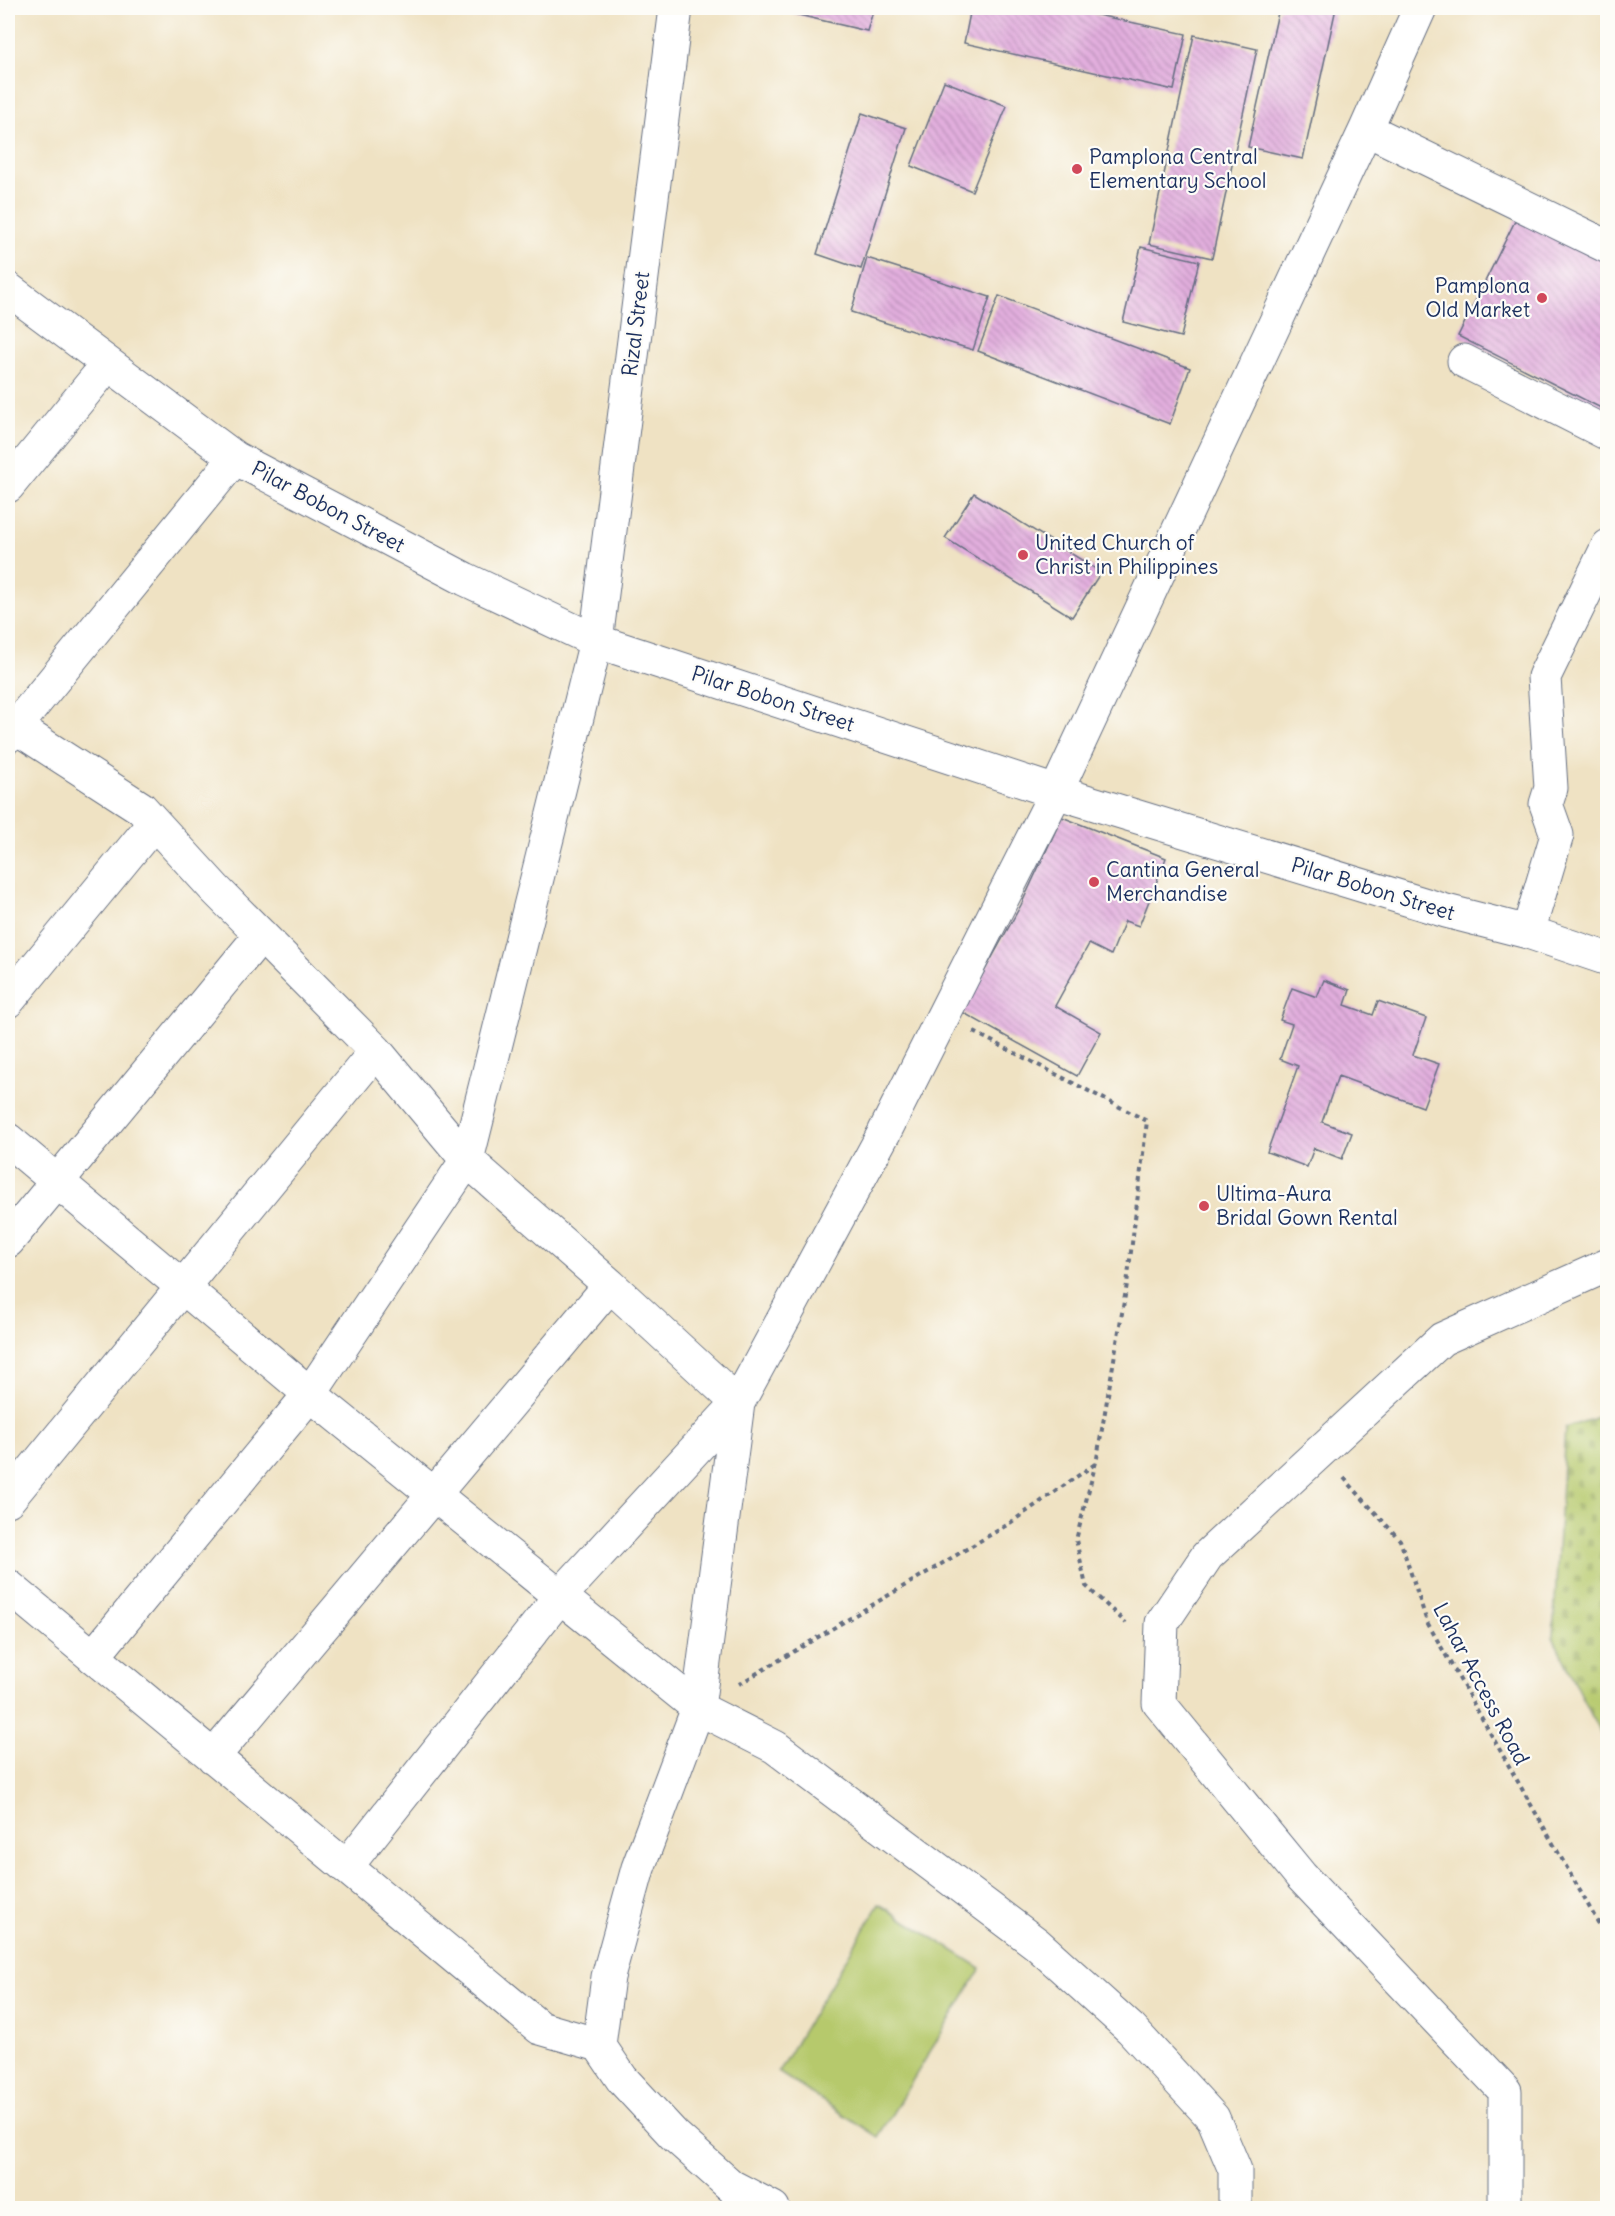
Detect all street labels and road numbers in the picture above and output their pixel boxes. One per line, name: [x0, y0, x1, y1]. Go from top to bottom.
street label: Rizal Street: [616, 270, 655, 378]
street label: Pilar Bobon Street: [247, 455, 410, 558]
street label: Pilar Bobon Street: [688, 659, 858, 738]
street label: Pilar Bobon Street: [1288, 851, 1458, 926]
street label: Lahar Access Road: [1427, 1598, 1536, 1770]

